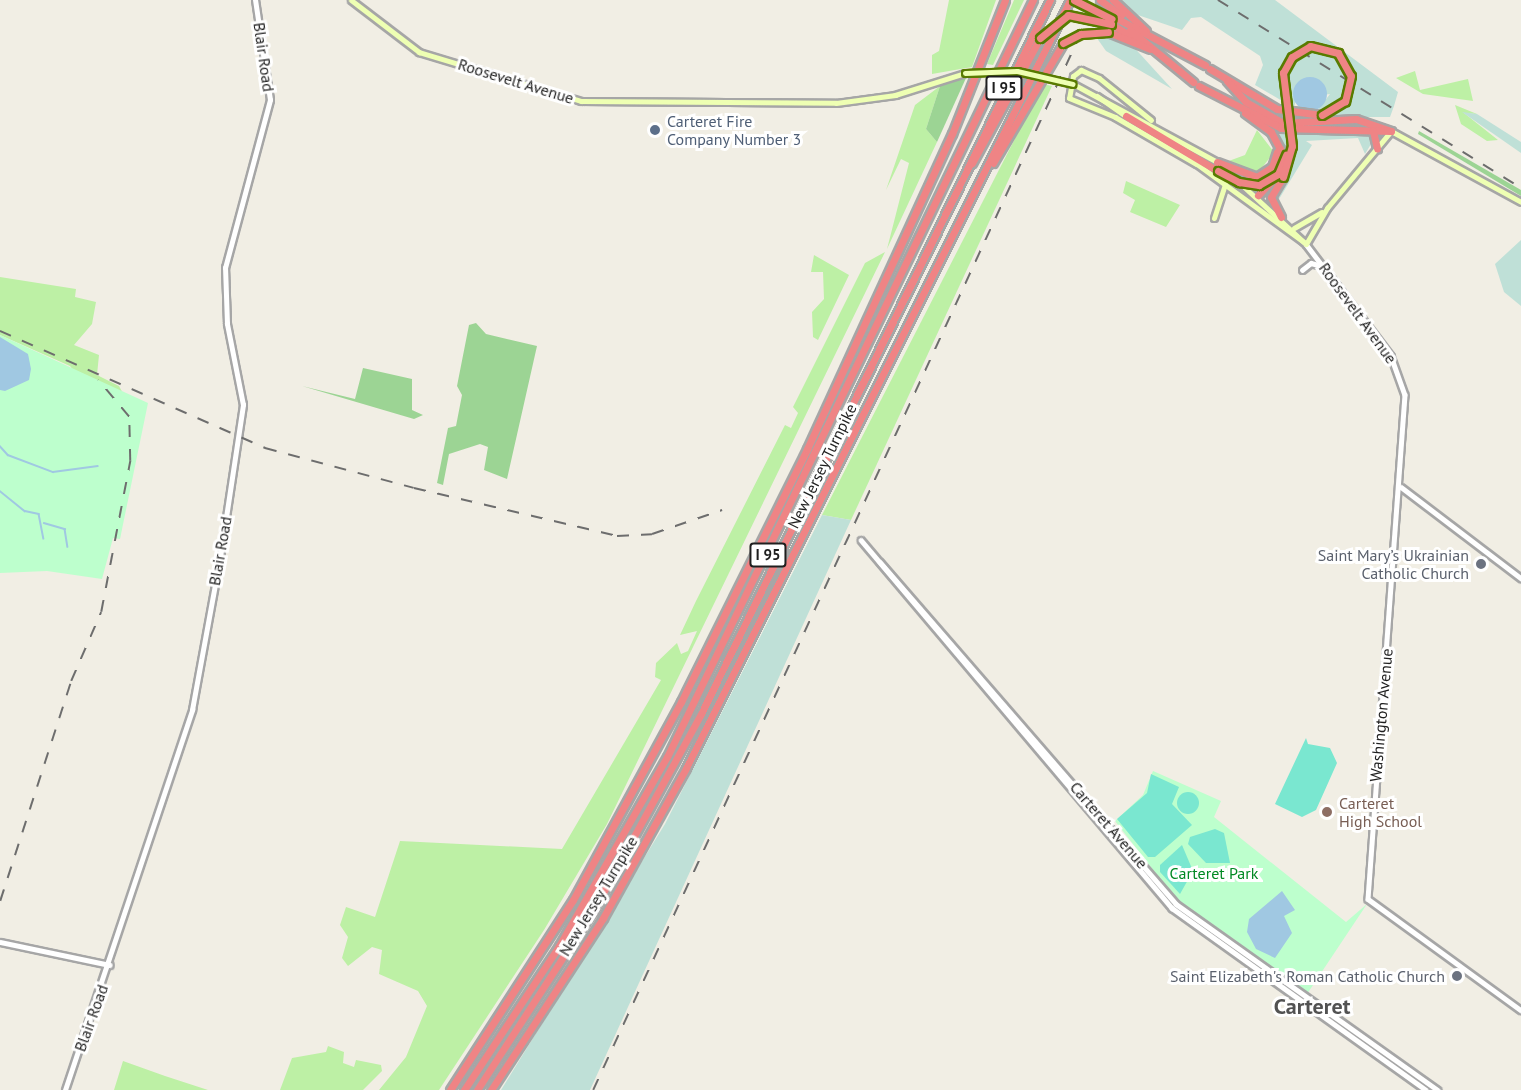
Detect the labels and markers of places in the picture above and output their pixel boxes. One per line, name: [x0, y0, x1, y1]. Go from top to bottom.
place label: Carteret Fire Company Number 3: [667, 111, 802, 149]
marker: Carteret Fire Company Number 3: [648, 123, 662, 137]
place label: Saint Mary’s Ukrainian Catholic Church: [1318, 545, 1469, 583]
marker: Saint Mary’s Ukrainian Catholic Church: [1474, 557, 1488, 571]
place label: Carteret High School: [1339, 793, 1422, 831]
marker: Carteret High School: [1320, 805, 1334, 819]
place label: Saint Elizabeth's Roman Catholic Church: [1170, 966, 1445, 986]
marker: Saint Elizabeth's Roman Catholic Church: [1450, 969, 1464, 983]

